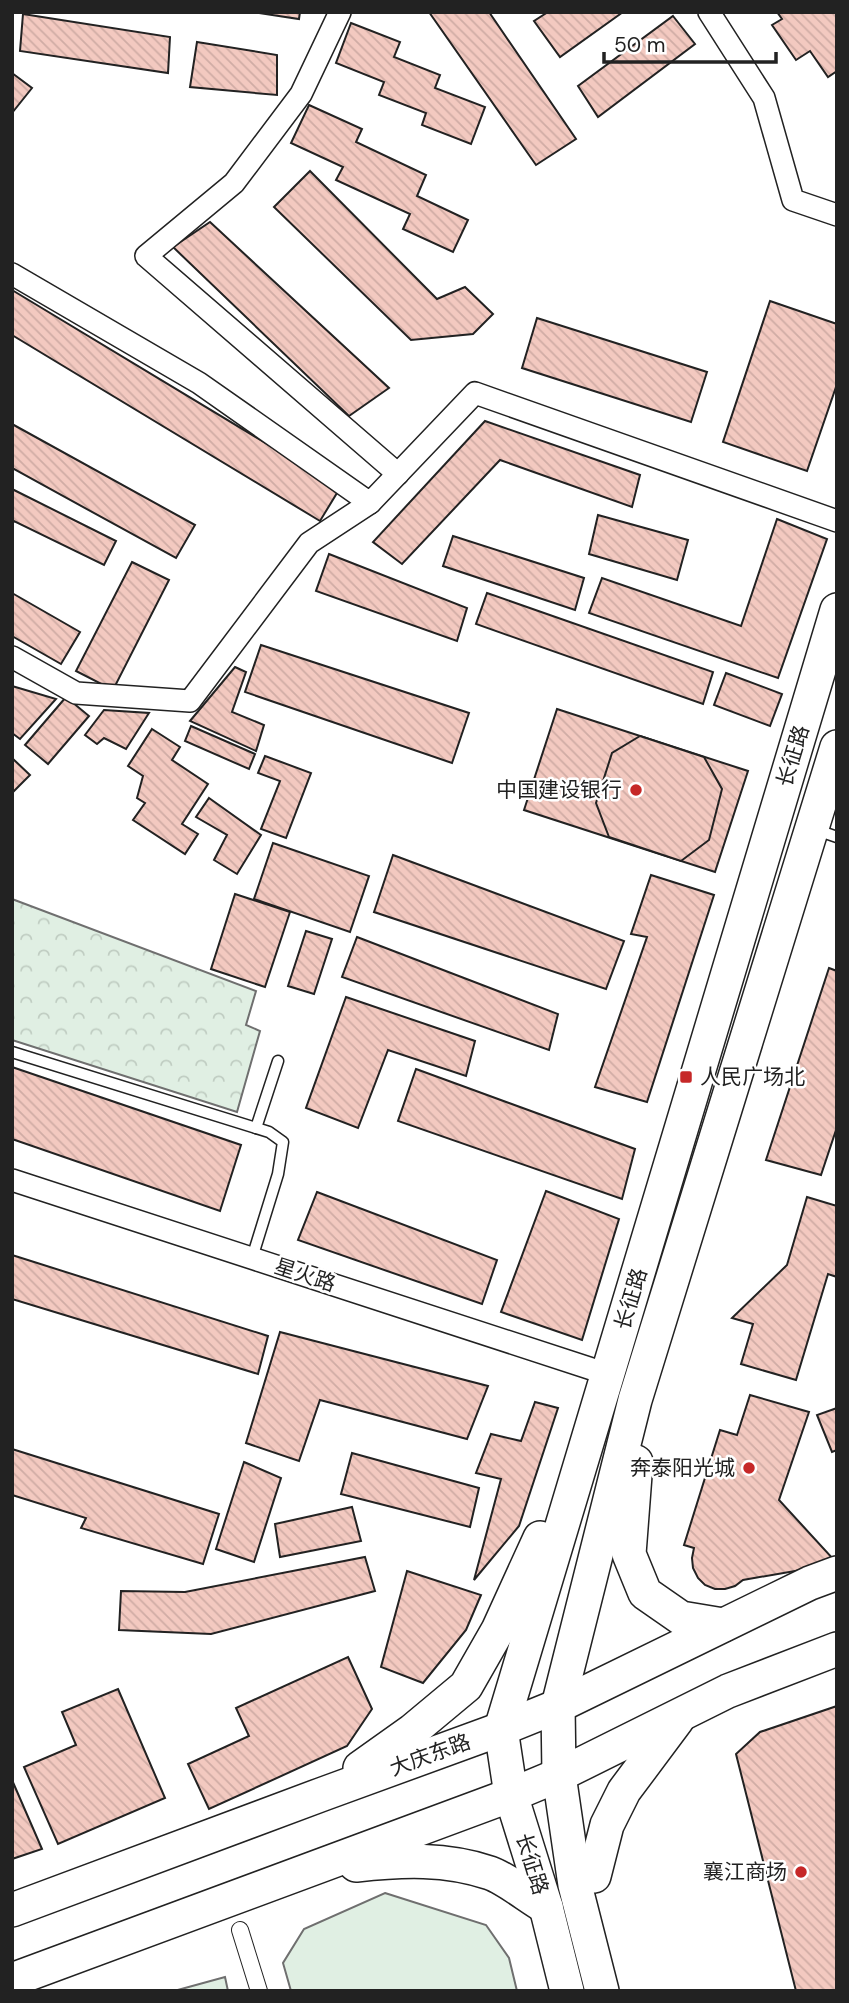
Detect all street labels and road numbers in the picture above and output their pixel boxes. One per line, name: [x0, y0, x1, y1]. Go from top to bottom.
street label: 长征路: [770, 722, 816, 790]
street label: 星火路: [271, 1252, 339, 1298]
street label: 长征路: [608, 1265, 654, 1333]
street label: 大庆东路: [386, 1727, 474, 1783]
street label: 长征路: [509, 1830, 555, 1898]

